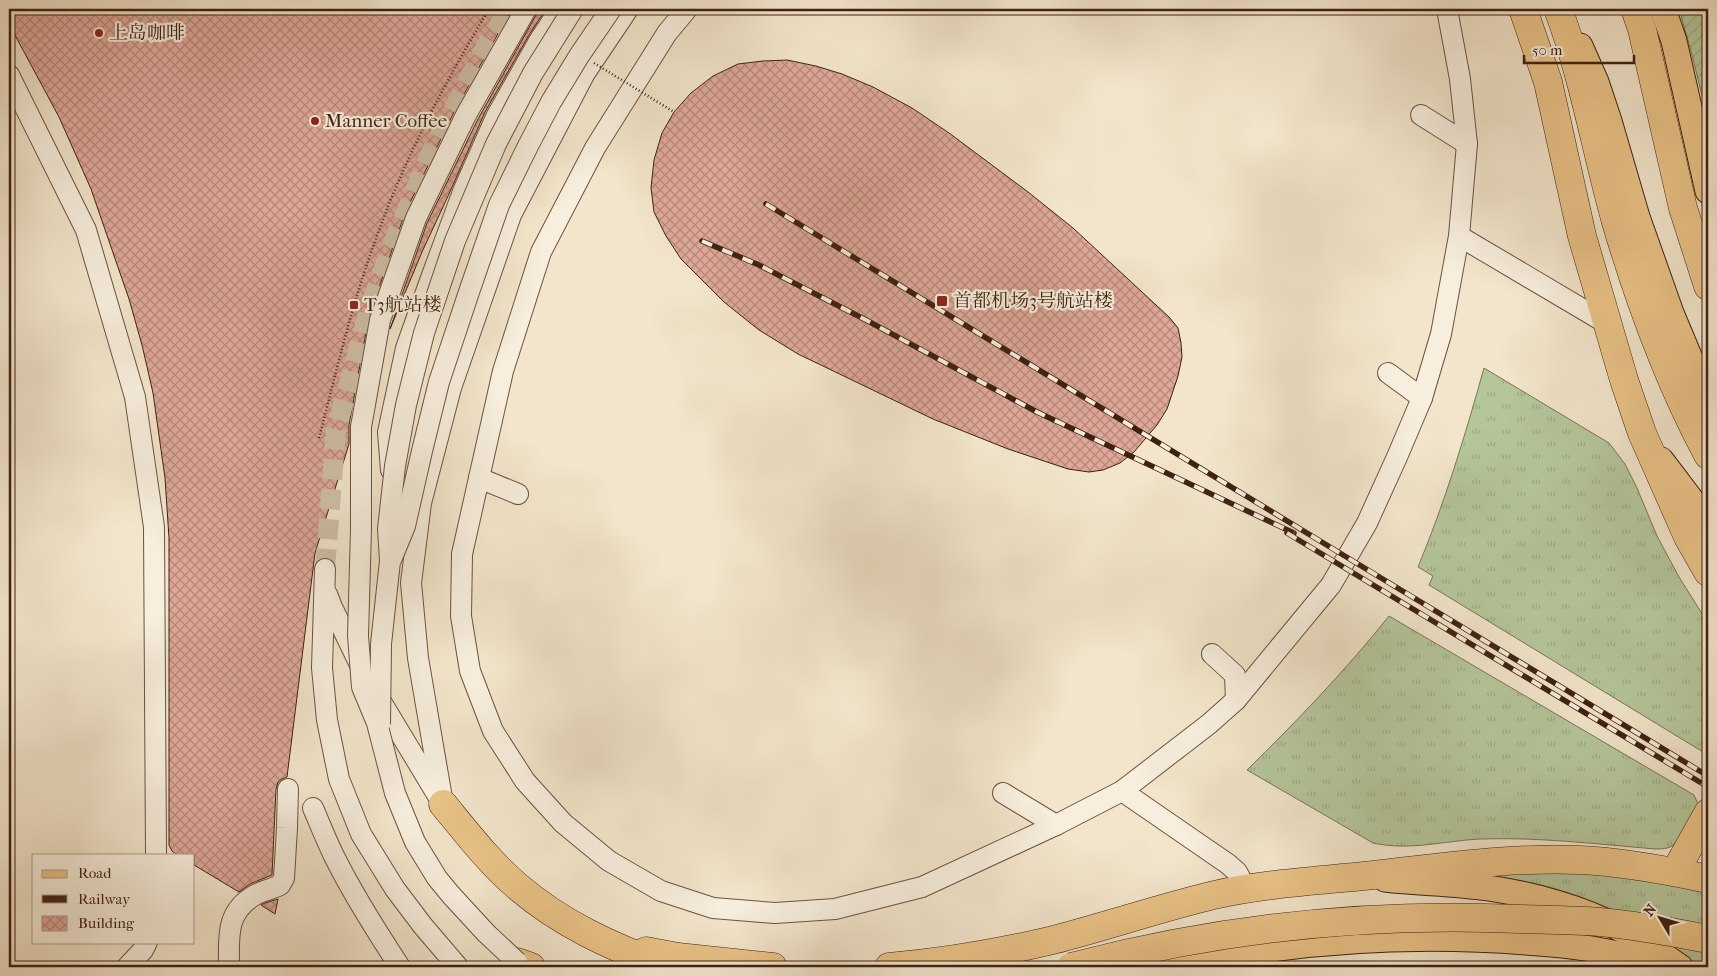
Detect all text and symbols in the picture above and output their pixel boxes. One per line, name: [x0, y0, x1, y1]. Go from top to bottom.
place label: 上岛咖啡: [109, 22, 185, 44]
marker: 上岛咖啡: [93, 27, 105, 39]
scale bar: [1524, 32, 1634, 64]
text: 50 m: [1532, 41, 1563, 59]
place label: Manner Coffee: [325, 110, 447, 132]
marker: Manner Coffee: [309, 115, 321, 127]
place label: 首都机场3号航站楼: [953, 290, 1113, 312]
place label: T3航站楼: [364, 294, 442, 316]
marker: 首都机场3号航站楼: [935, 294, 949, 308]
marker: T3航站楼: [348, 299, 360, 311]
legend: [32, 854, 195, 944]
text: Road: [78, 864, 112, 882]
text: Railway: [78, 890, 131, 908]
north arrow: [1634, 894, 1684, 944]
text: N: [1640, 901, 1660, 920]
text: Building: [78, 914, 135, 932]

